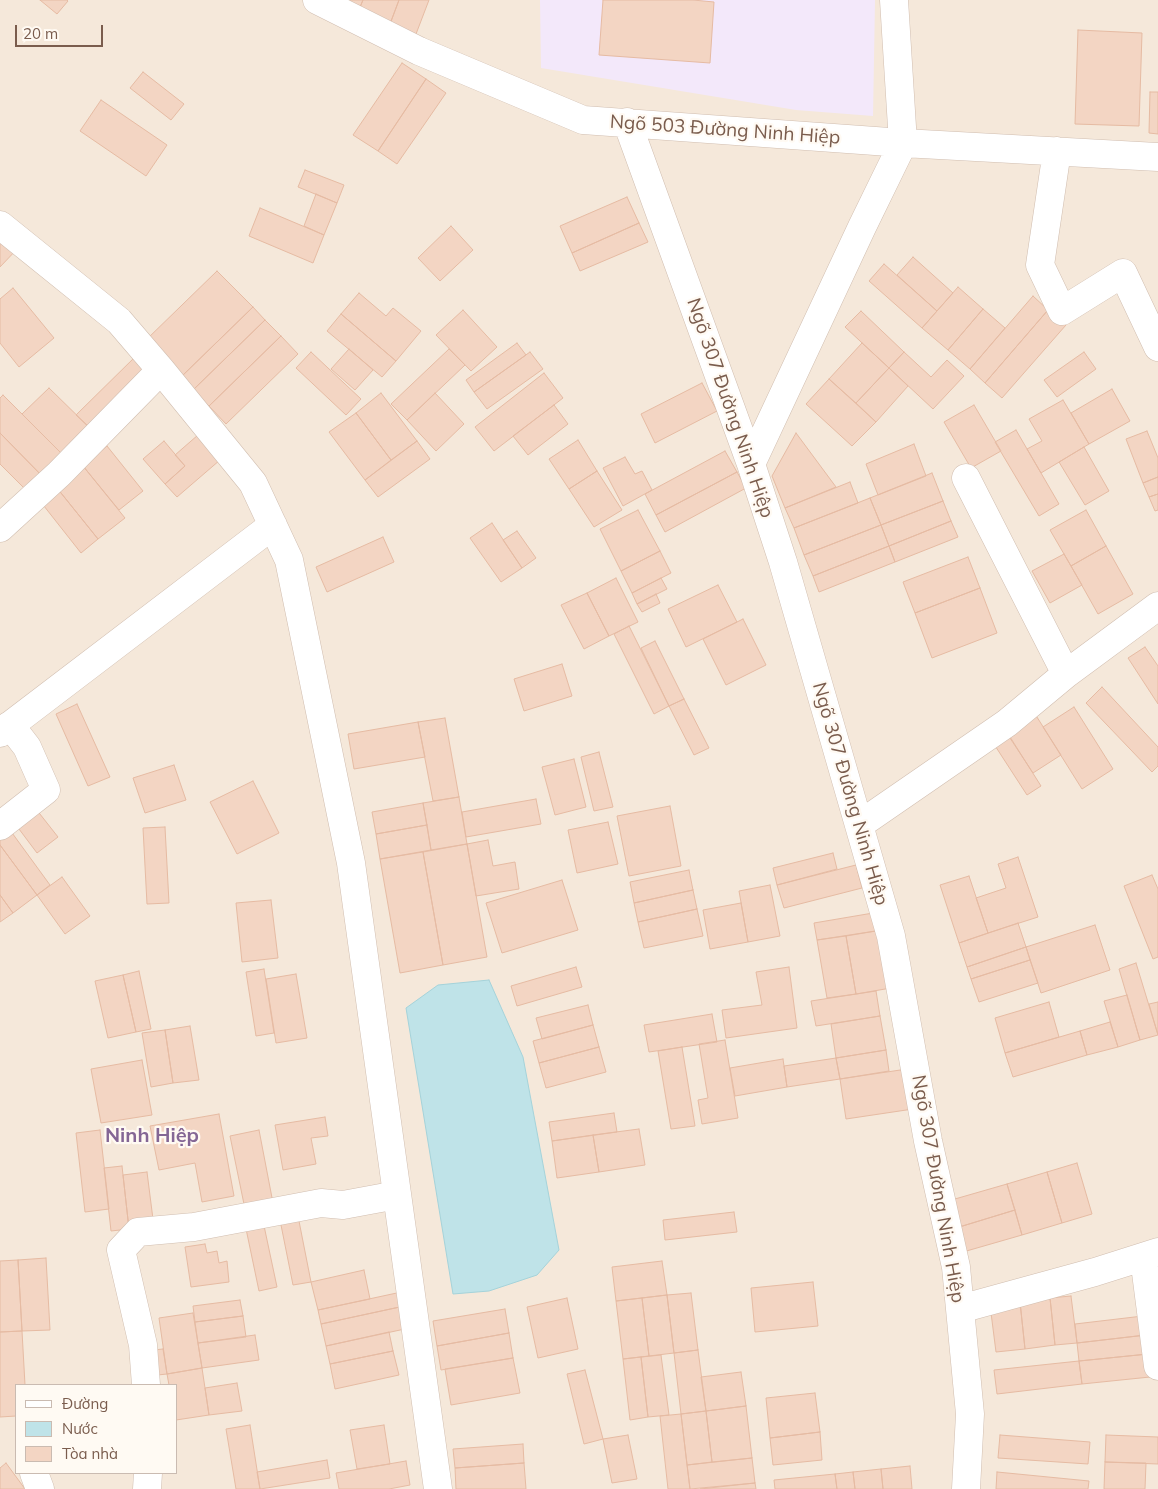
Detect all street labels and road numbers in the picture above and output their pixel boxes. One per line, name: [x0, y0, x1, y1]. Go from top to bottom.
street label: Ngõ 503 Đường Ninh Hiệp: [609, 111, 841, 149]
street label: Ngõ 307 Đường Ninh Hiệp: [682, 295, 778, 521]
street label: Ngõ 307 Đường Ninh Hiệp: [807, 680, 893, 908]
street label: Ngõ 307 Đường Ninh Hiệp: [907, 1073, 969, 1305]

